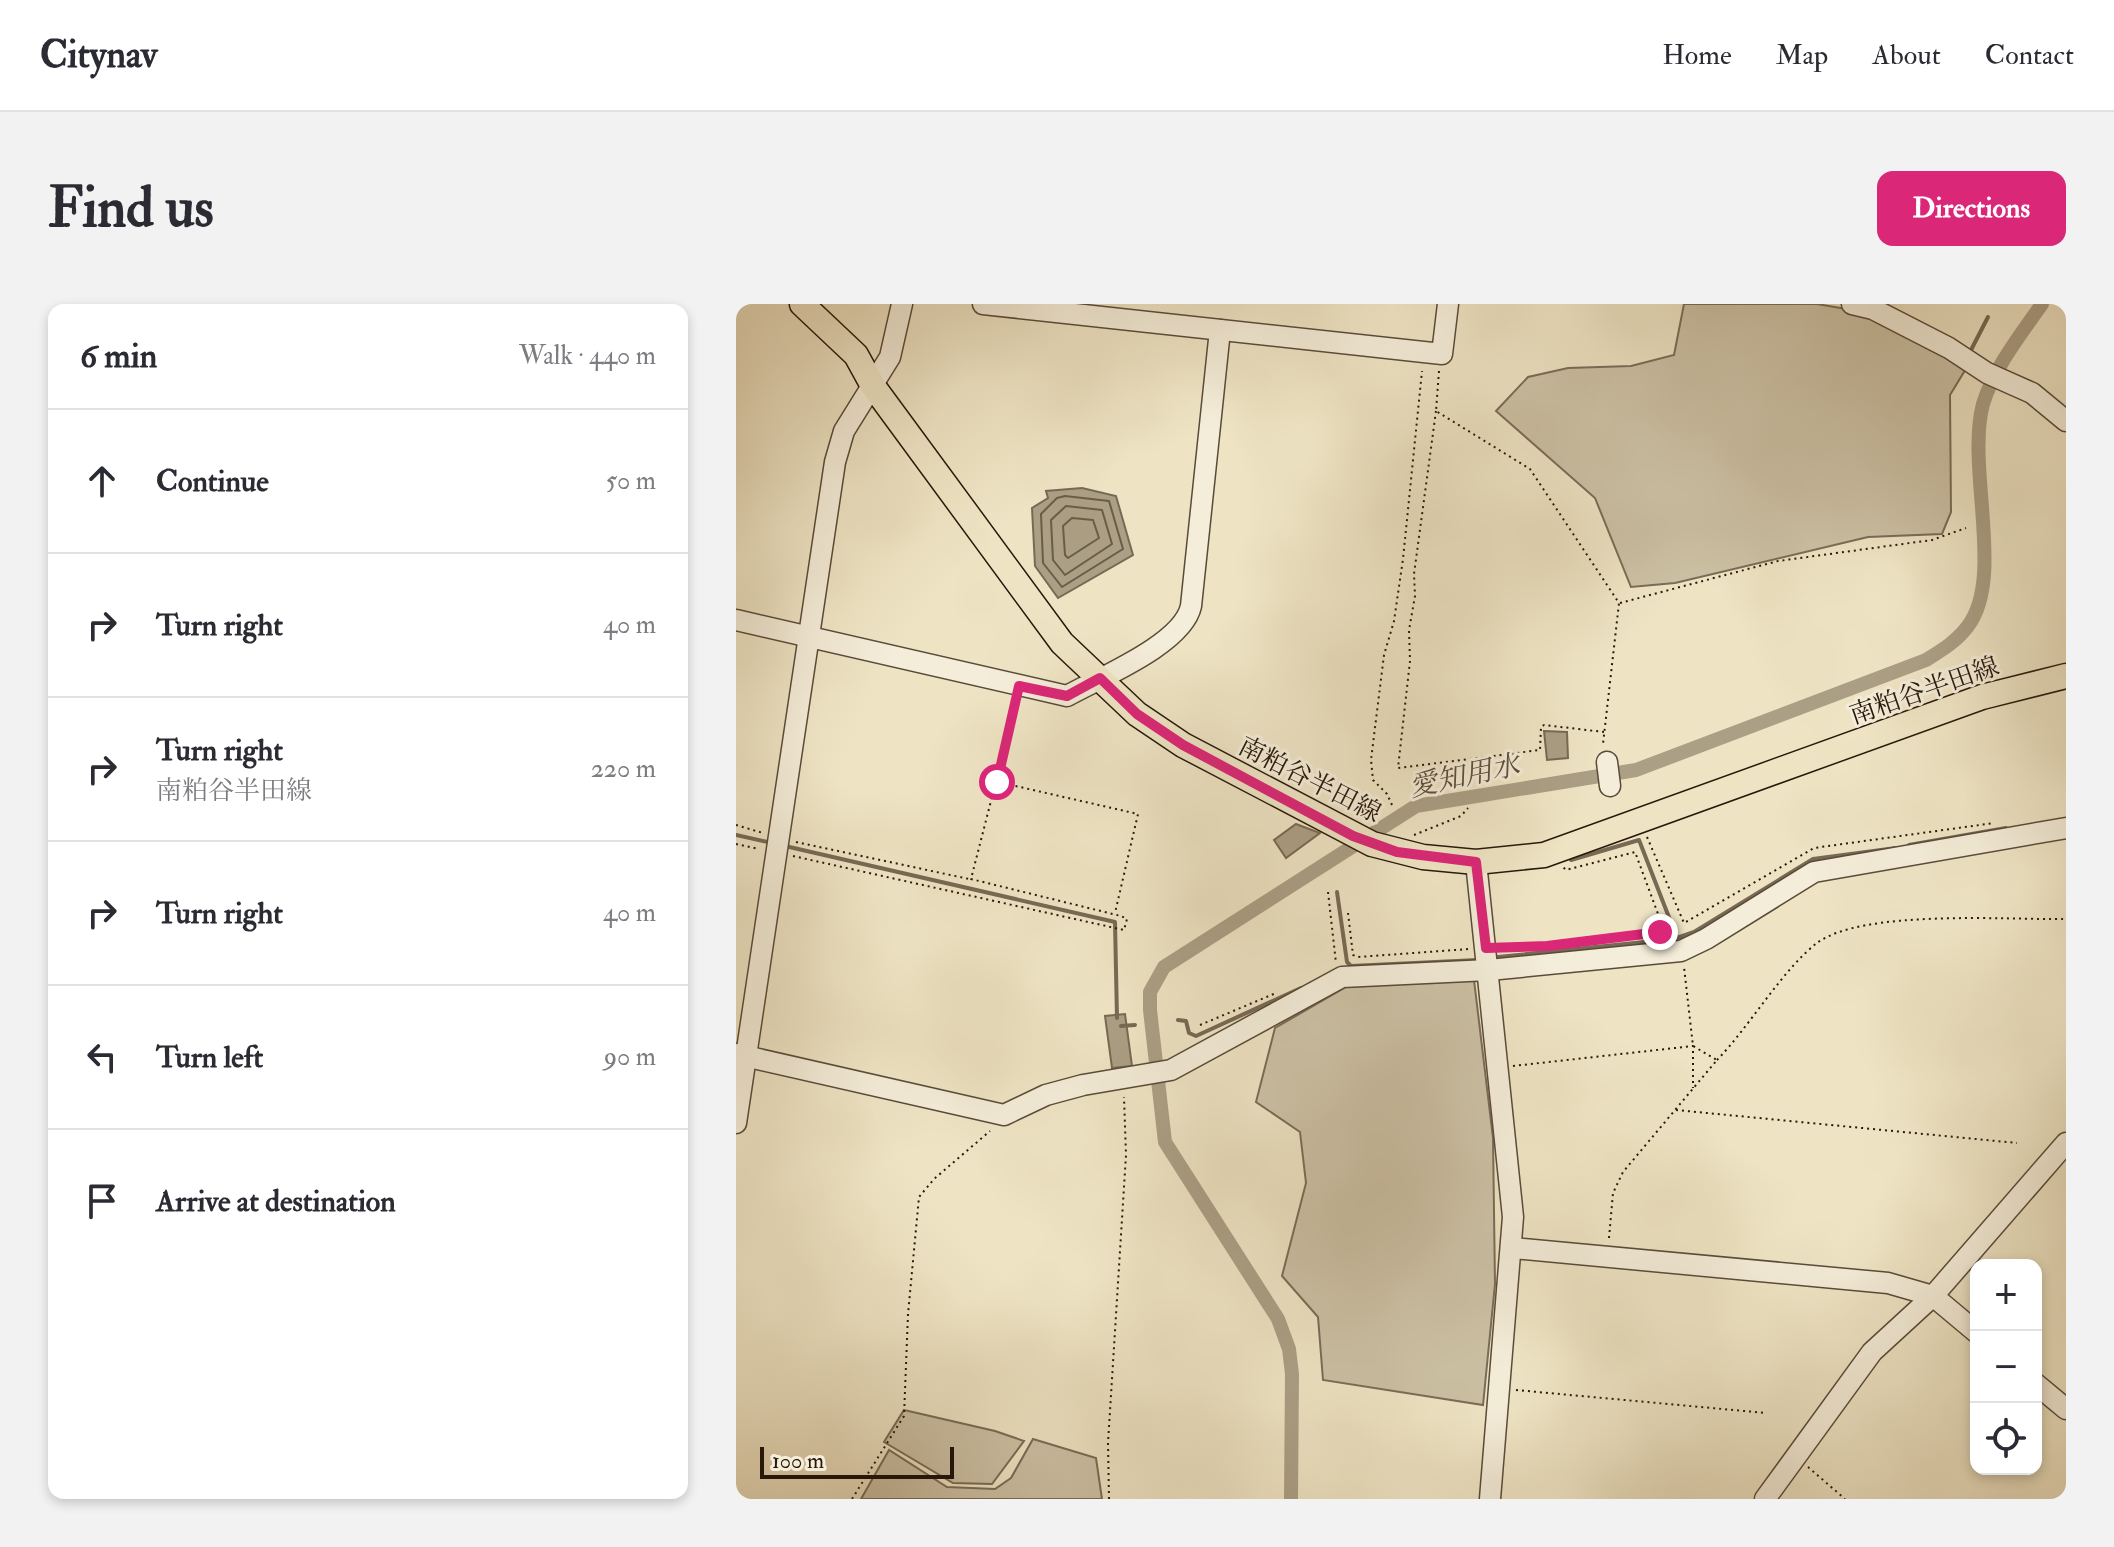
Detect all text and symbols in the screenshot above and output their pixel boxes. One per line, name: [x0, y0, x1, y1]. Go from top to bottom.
text: Citynav: [40, 31, 157, 79]
text: Home: [1662, 38, 1732, 73]
text: Map: [1776, 38, 1828, 73]
text: About: [1872, 38, 1941, 73]
text: Contact: [1985, 38, 2074, 73]
button: Directions: [1877, 171, 2066, 246]
text: Find us: [48, 173, 214, 244]
text: 6 min: [80, 335, 157, 378]
text: Walk · 440 m: [519, 340, 656, 372]
icon: ahead: [80, 459, 124, 503]
text: Continue: [156, 463, 269, 500]
text: 50 m: [606, 465, 656, 497]
icon: right: [80, 603, 124, 647]
text: Turn right: [156, 607, 283, 644]
text: 40 m: [603, 609, 656, 641]
street label: 南粕谷半田線: [1845, 650, 2003, 731]
street label: 南粕谷半田線: [1233, 730, 1386, 830]
text: Turn right: [156, 732, 283, 769]
icon: right: [80, 747, 124, 791]
water label: 愛知用水: [1406, 747, 1526, 805]
text: 220 m: [591, 753, 656, 785]
route start: [979, 764, 1015, 800]
text: 南粕谷半田線: [156, 775, 312, 807]
icon: right: [80, 891, 124, 935]
text: Turn right: [156, 895, 283, 932]
text: 40 m: [603, 897, 656, 929]
route end: [1642, 914, 1678, 950]
icon: left: [80, 1035, 124, 1079]
text: Turn left: [156, 1039, 263, 1076]
text: 90 m: [604, 1041, 656, 1073]
icon: arrive: [80, 1179, 124, 1223]
text: Arrive at destination: [156, 1183, 396, 1220]
map controls: [1970, 1259, 2042, 1475]
button: +: [1970, 1259, 2042, 1331]
button: −: [1970, 1331, 2042, 1403]
button: locate: [1970, 1403, 2042, 1475]
scale bar: [760, 1443, 954, 1479]
text: 100 m: [772, 1447, 824, 1475]

